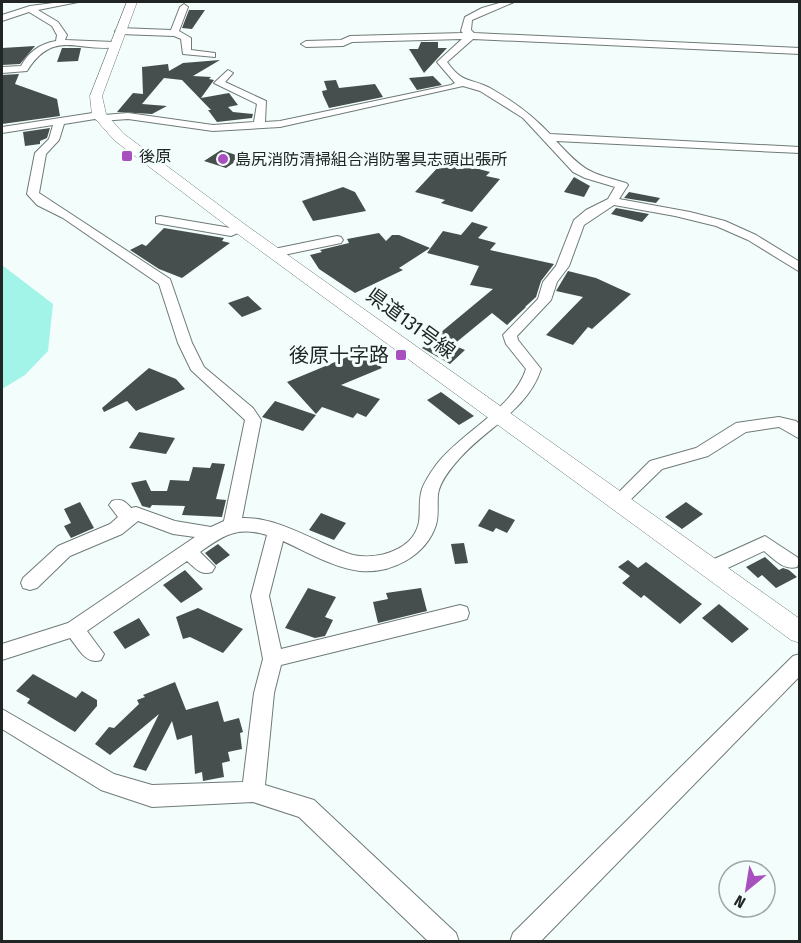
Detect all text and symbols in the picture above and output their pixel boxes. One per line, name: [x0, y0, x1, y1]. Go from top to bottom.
place label: 後原: [139, 147, 171, 166]
marker: 後原: [120, 149, 134, 163]
place label: 島尻消防清掃組合消防署具志頭出張所: [235, 150, 507, 169]
marker: 島尻消防清掃組合消防署具志頭出張所: [216, 152, 230, 166]
street label: 県道131号線: [362, 283, 460, 363]
place label: 後原十字路: [289, 343, 389, 367]
marker: 後原十字路: [394, 348, 408, 362]
north arrow: [717, 859, 777, 919]
text: N: [731, 891, 749, 912]

